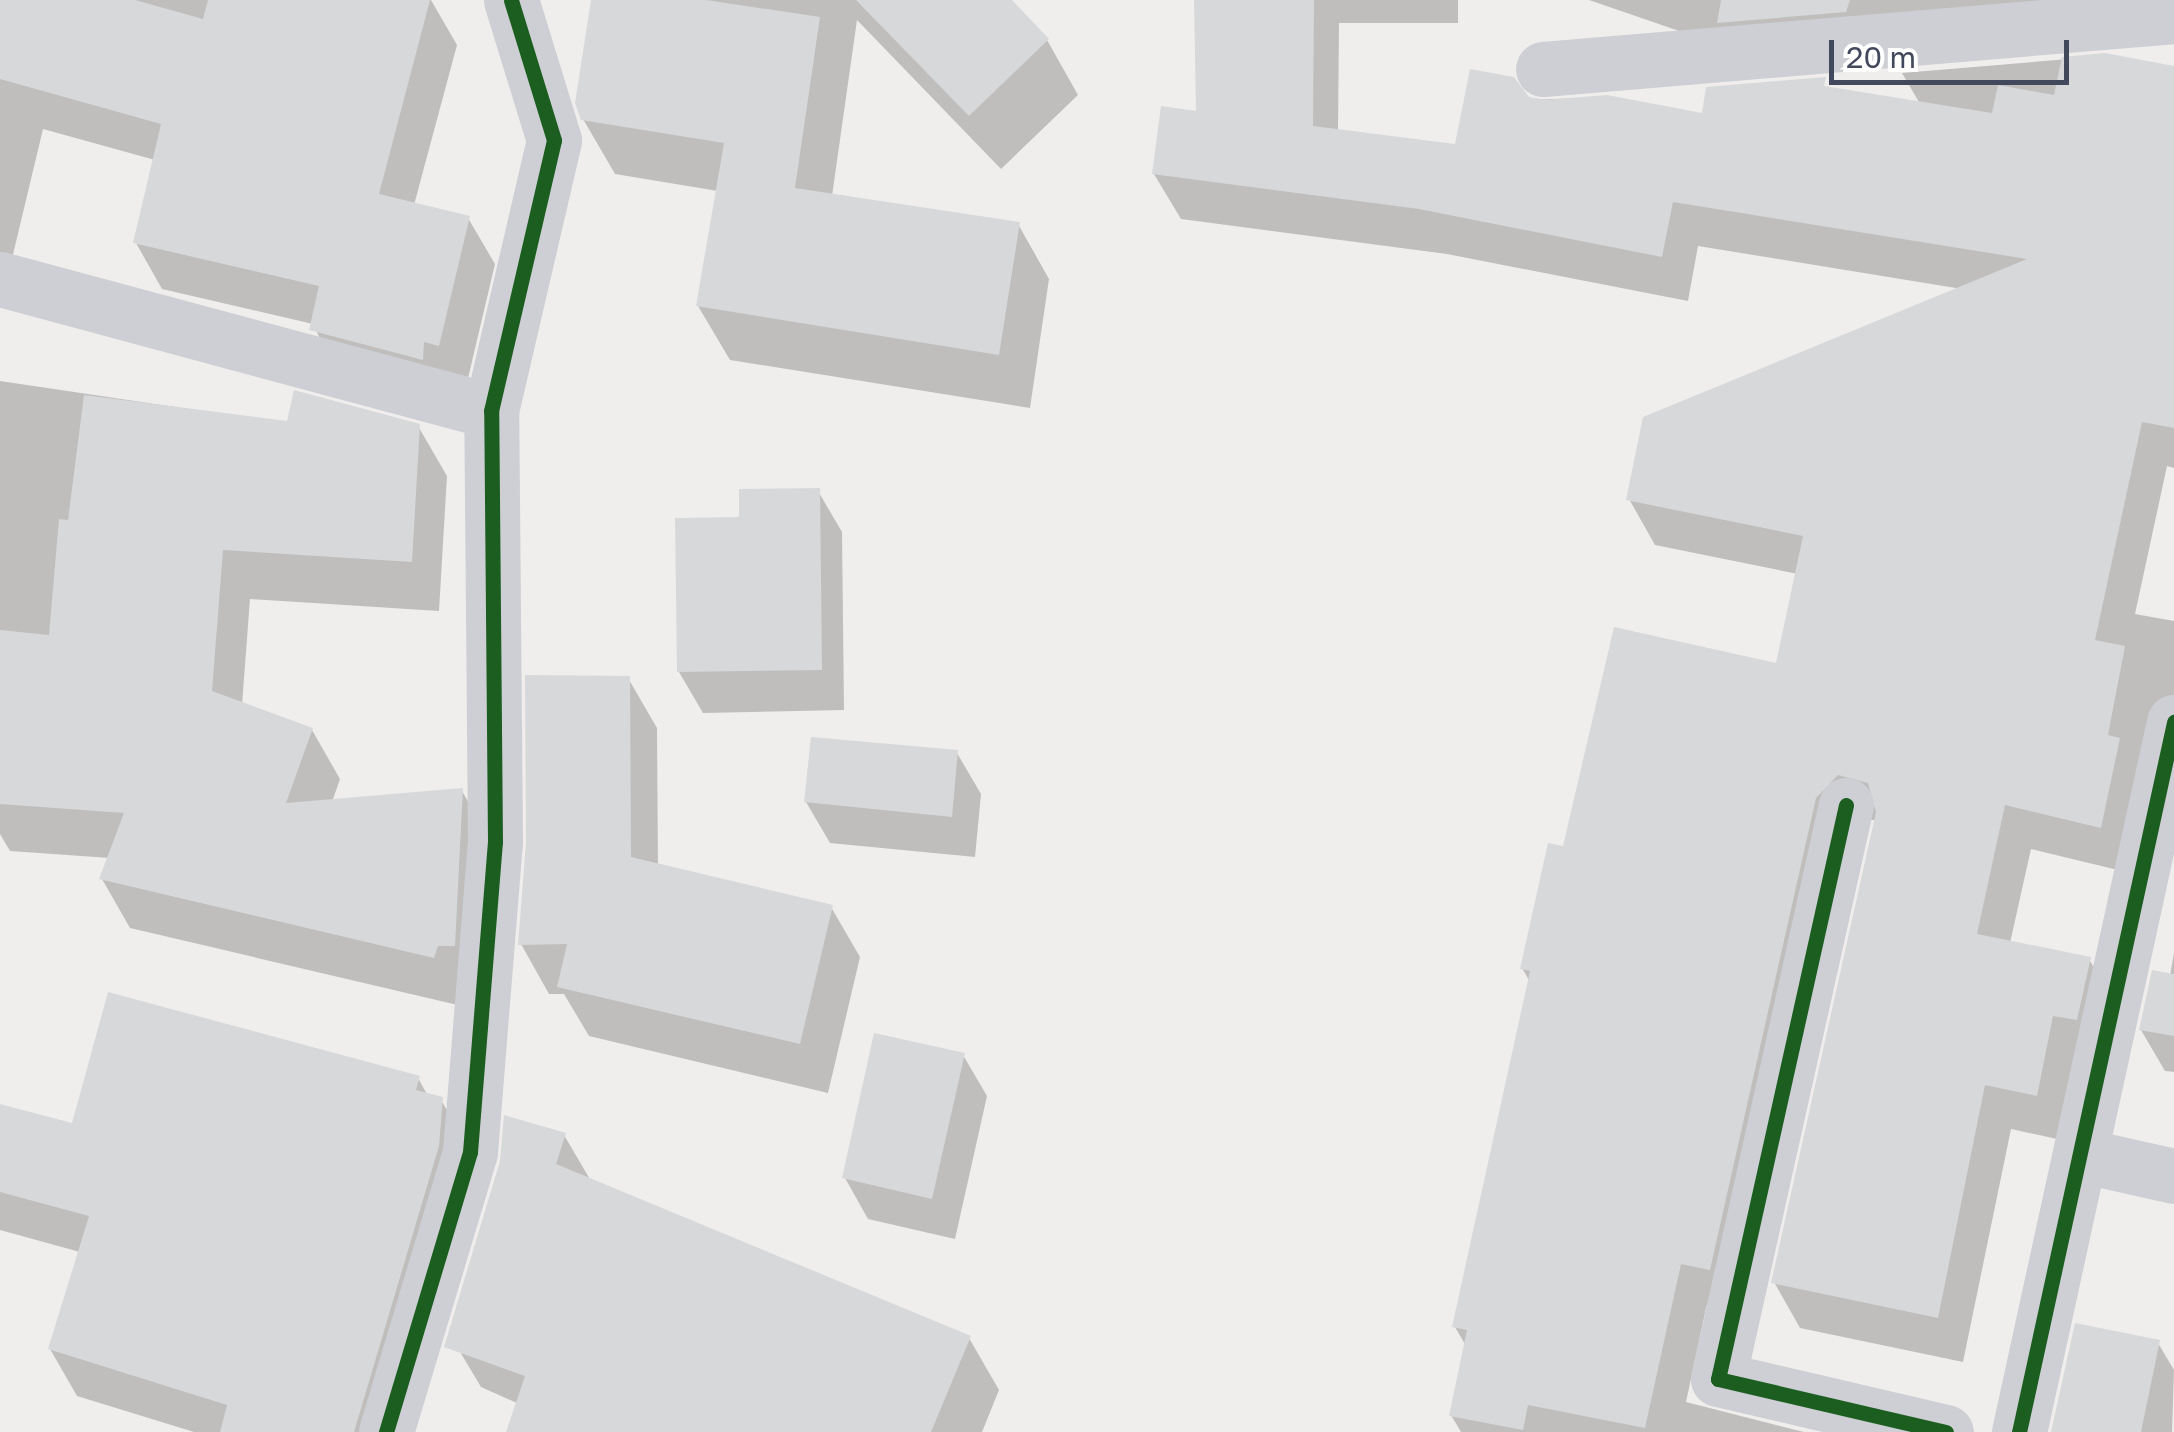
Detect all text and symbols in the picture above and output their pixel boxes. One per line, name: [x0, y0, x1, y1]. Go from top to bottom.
scale bar: [1834, 20, 2074, 82]
text: 20 m: [1846, 39, 1916, 75]

